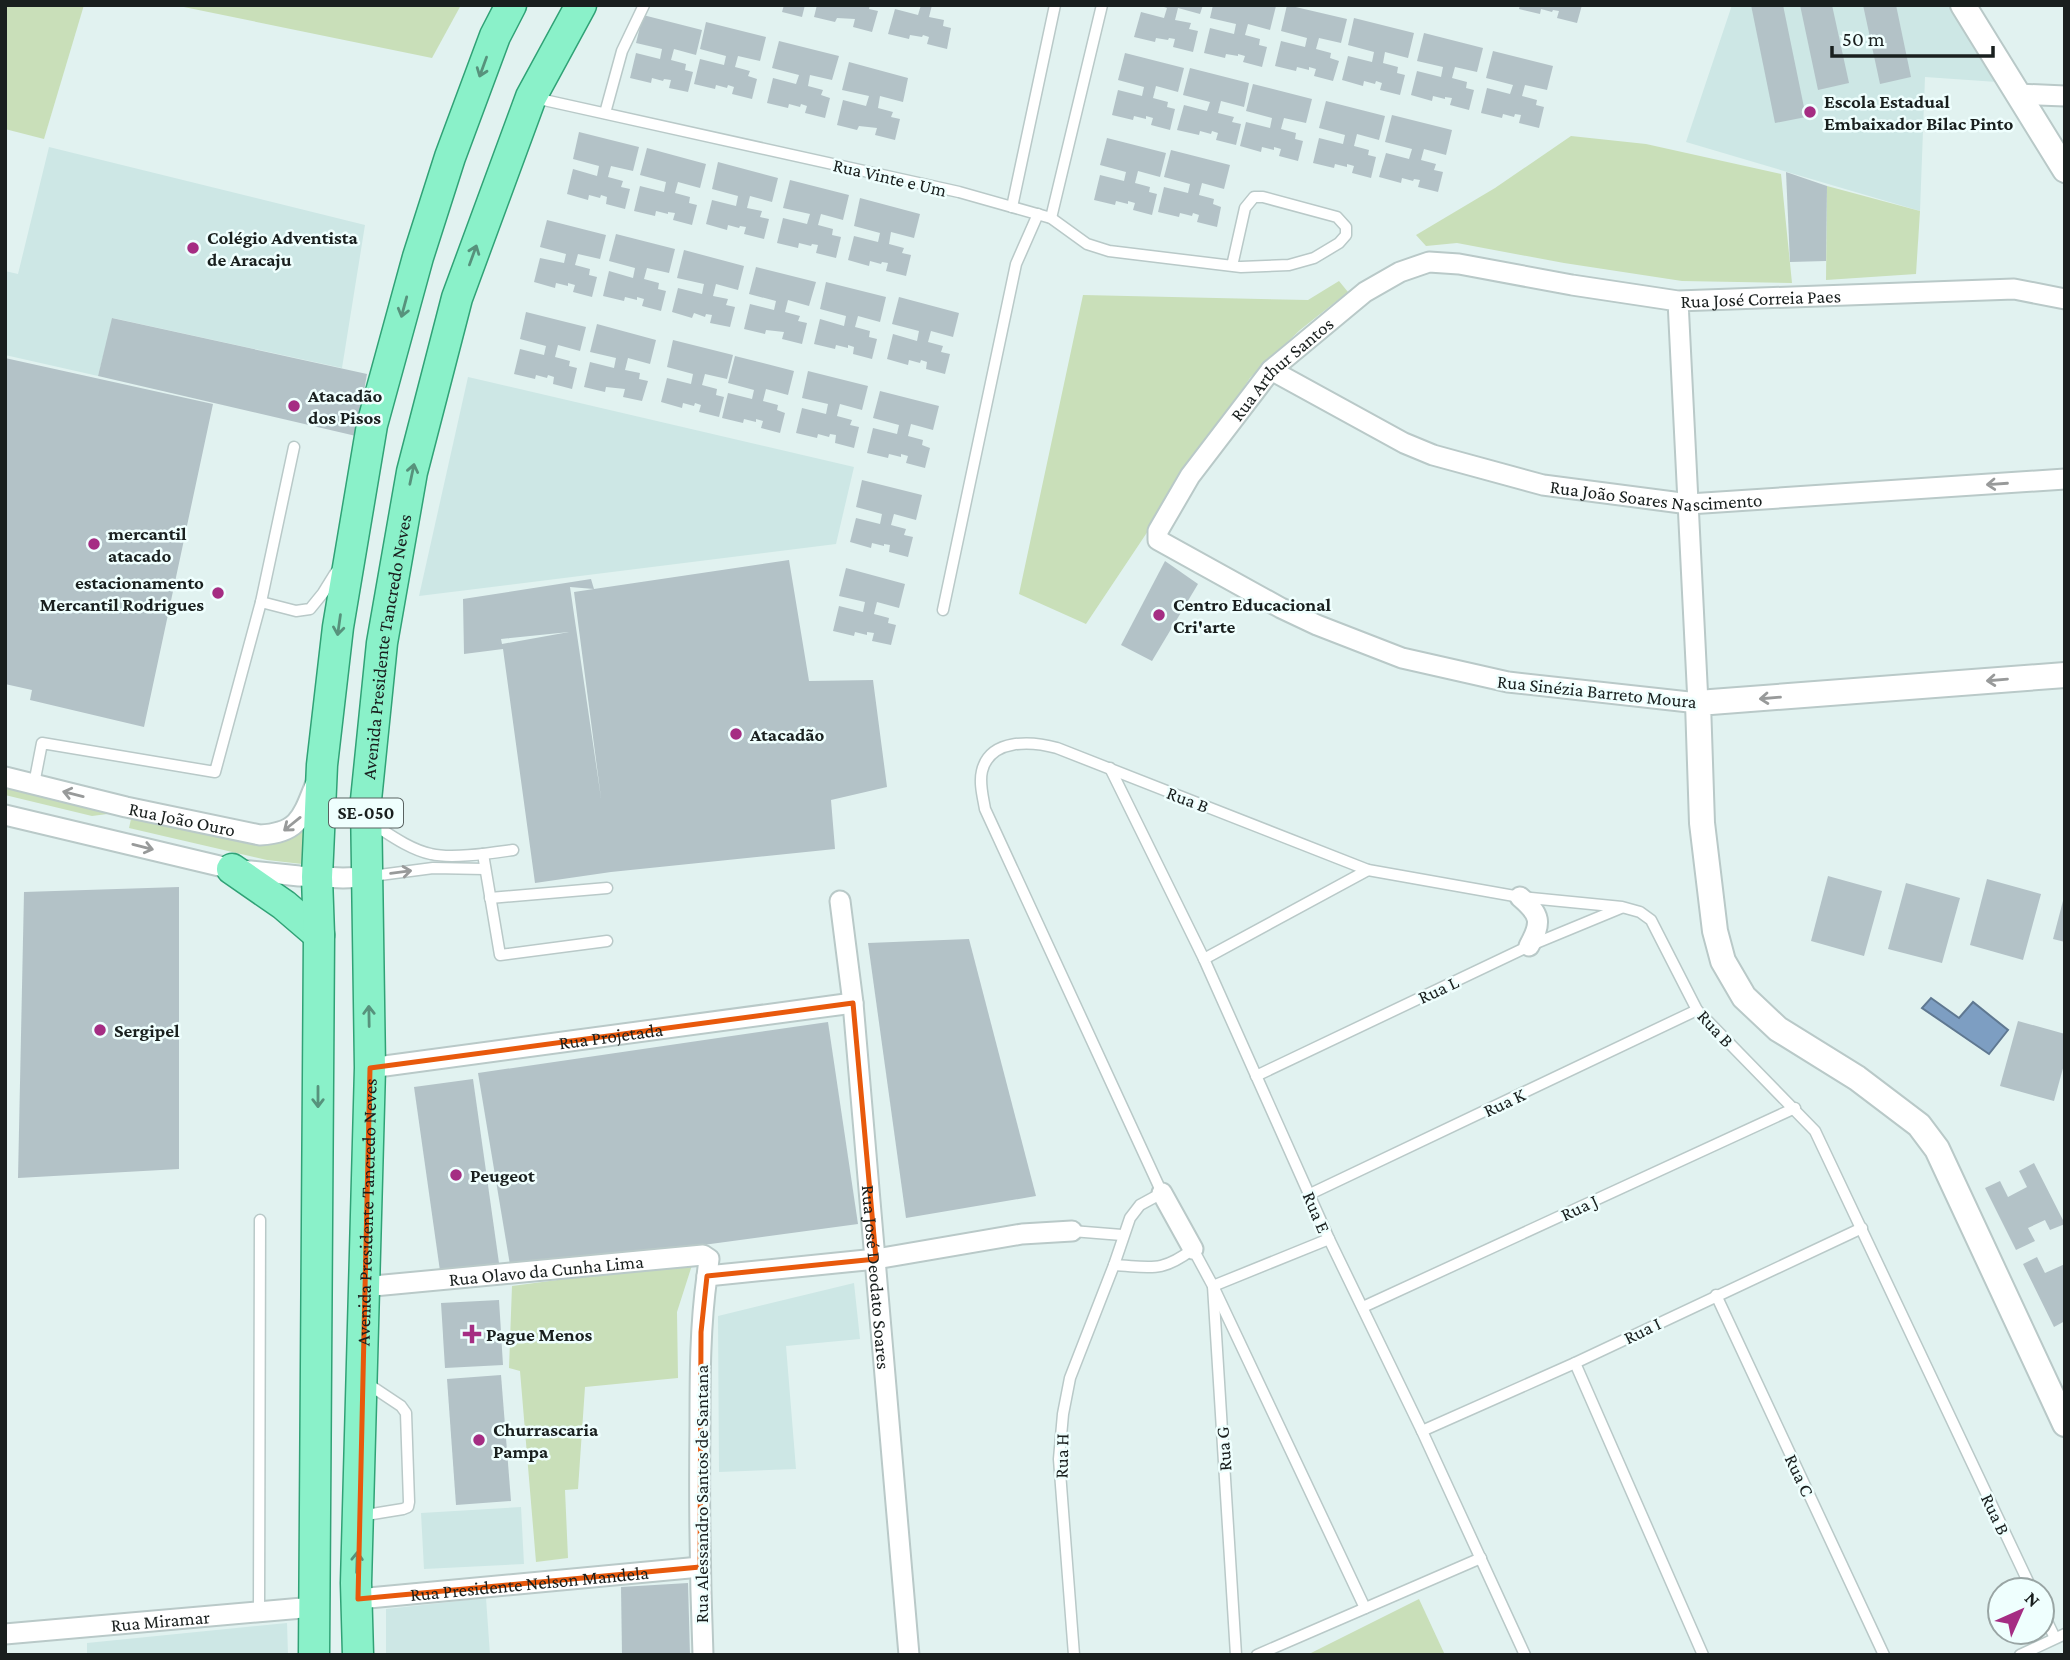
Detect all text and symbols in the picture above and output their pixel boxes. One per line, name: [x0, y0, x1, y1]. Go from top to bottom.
scale bar: [1832, 14, 1993, 58]
text: 50 m: [1842, 27, 1885, 51]
one-way arrow: [476, 56, 488, 78]
place label: Escola Estadual Embaixador Bilac Pinto: [1824, 91, 2013, 134]
marker: Escola Estadual Embaixador Bilac Pinto: [1802, 104, 1818, 120]
street label: Rua Vinte e Um: [831, 154, 949, 201]
place label: Colégio Adventista de Aracaju: [207, 227, 359, 271]
marker: Colégio Adventista de Aracaju: [185, 240, 201, 256]
one-way arrow: [468, 244, 480, 266]
street label: Rua José Correia Paes: [1680, 285, 1841, 312]
one-way arrow: [397, 296, 410, 318]
street label: Rua Arthur Santos: [1226, 313, 1337, 425]
place label: Atacadão dos Pisos: [307, 385, 383, 428]
marker: Atacadão dos Pisos: [286, 398, 302, 414]
one-way arrow: [405, 463, 419, 486]
street label: Rua João Soares Nascimento: [1549, 476, 1763, 515]
one-way arrow: [1985, 478, 2008, 491]
street label: Avenida Presidente Tancredo Neves: [358, 512, 415, 780]
place label: mercantil atacado: [108, 523, 187, 566]
marker: mercantil atacado: [86, 536, 102, 552]
place label: estacionamento Mercantil Rodrigues: [40, 572, 204, 615]
marker: estacionamento Mercantil Rodrigues: [210, 585, 226, 601]
place label: Centro Educacional Cri'arte: [1173, 594, 1332, 637]
marker: Centro Educacional Cri'arte: [1151, 607, 1167, 623]
one-way arrow: [332, 613, 345, 636]
street label: Rua Sinézia Barreto Moura: [1496, 671, 1698, 712]
one-way arrow: [1986, 674, 2008, 687]
one-way arrow: [1759, 692, 1782, 705]
place label: Atacadão: [749, 724, 825, 745]
marker: Atacadão: [728, 726, 744, 742]
street label: Rua B: [1164, 782, 1212, 817]
one-way arrow: [62, 787, 84, 800]
street label: Rua João Ouro: [127, 798, 237, 841]
road number: SE-050: [329, 798, 403, 828]
one-way arrow: [284, 817, 302, 832]
one-way arrow: [132, 841, 154, 854]
one-way arrow: [389, 866, 412, 879]
street label: Rua L: [1415, 971, 1462, 1008]
one-way arrow: [363, 1005, 376, 1028]
street label: Rua B: [1693, 1005, 1738, 1051]
street label: Rua Projetada: [557, 1019, 665, 1053]
place label: Sergipel: [114, 1020, 180, 1041]
marker: Sergipel: [92, 1022, 108, 1038]
street label: Avenida Presidente Tancredo Neves: [352, 1078, 381, 1346]
street label: Rua K: [1480, 1083, 1529, 1121]
one-way arrow: [311, 1085, 325, 1108]
place label: Peugeot: [470, 1165, 535, 1186]
marker: Peugeot: [448, 1167, 464, 1183]
street label: Rua José Deodato Soares: [858, 1184, 894, 1370]
street label: Rua E: [1298, 1188, 1335, 1236]
street label: Rua J: [1557, 1190, 1601, 1225]
street label: Rua Olavo da Cunha Lima: [448, 1251, 645, 1290]
street label: Rua I: [1620, 1313, 1664, 1348]
place label: Pague Menos: [486, 1324, 593, 1345]
marker: Pague Menos: [464, 1326, 480, 1342]
street label: Rua Alessandro Santos de Santana: [691, 1365, 712, 1623]
place label: Churrascaria Pampa: [493, 1419, 599, 1462]
street label: Rua G: [1211, 1426, 1236, 1472]
marker: Churrascaria Pampa: [471, 1432, 487, 1448]
street label: Rua H: [1051, 1433, 1072, 1479]
street label: Rua C: [1781, 1451, 1818, 1500]
street label: Rua B: [1977, 1490, 2014, 1538]
one-way arrow: [350, 1551, 364, 1574]
street label: Rua Presidente Nelson Mandela: [409, 1562, 650, 1605]
north arrow: [1986, 1576, 2056, 1646]
text: N: [2021, 1587, 2045, 1611]
street label: Rua Miramar: [110, 1606, 211, 1636]

